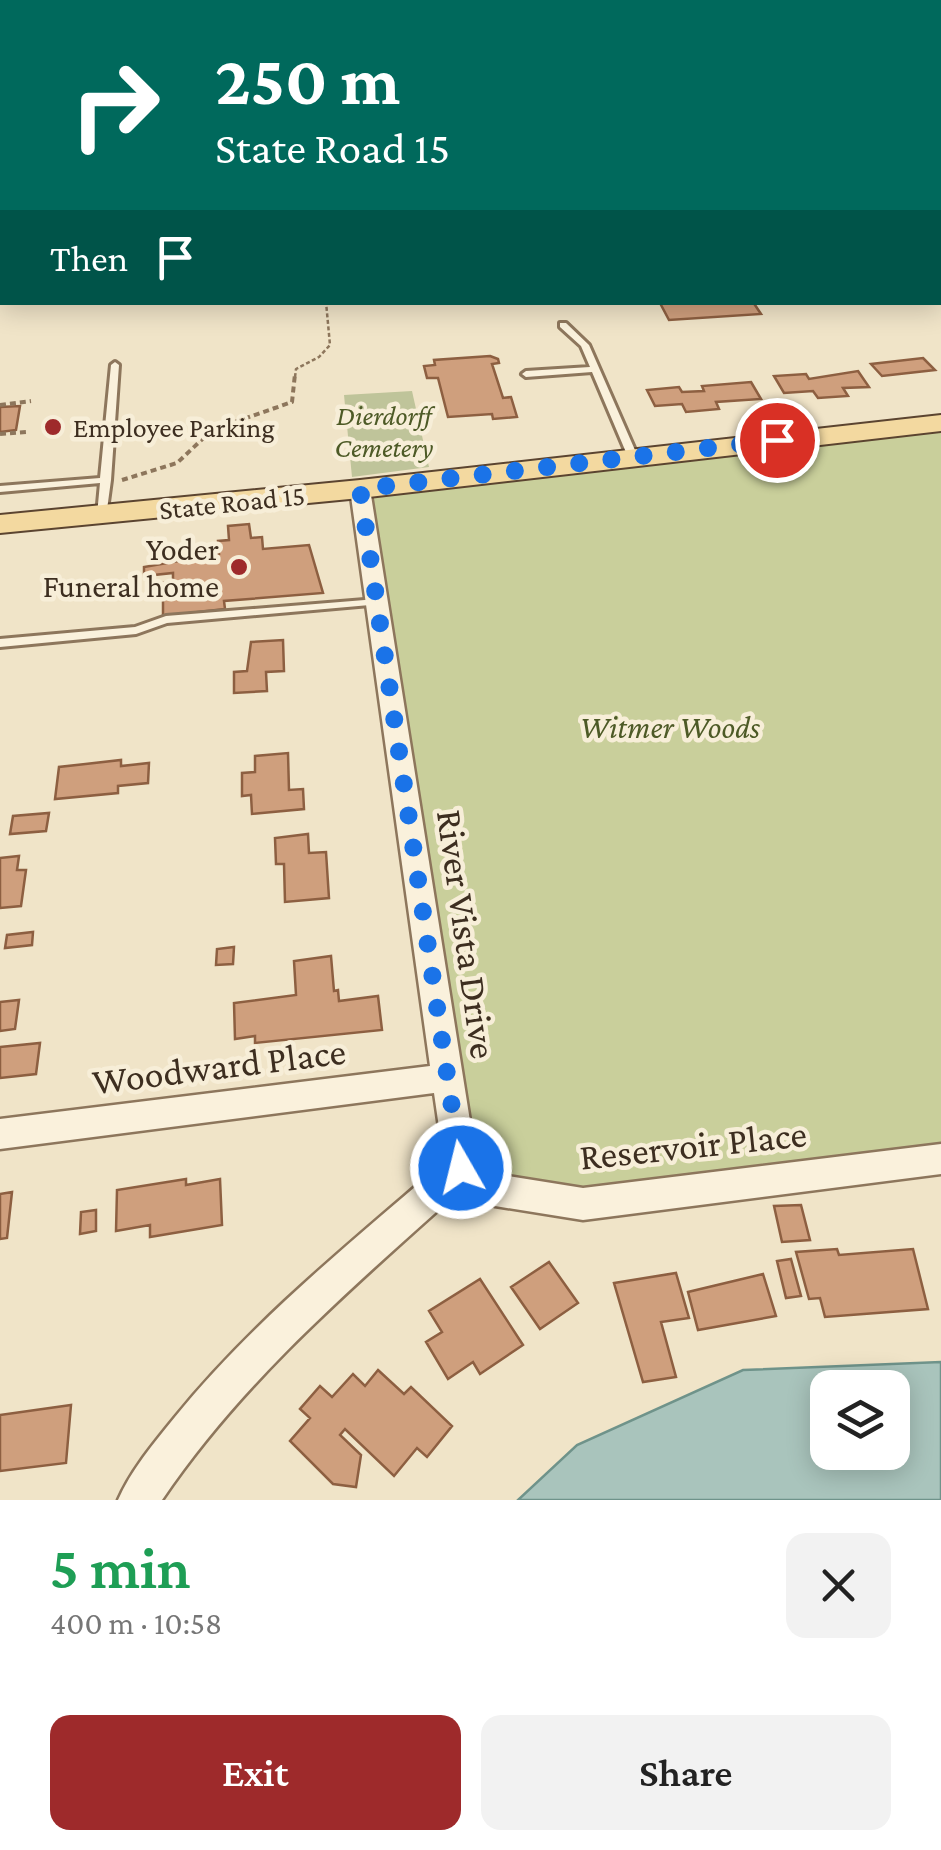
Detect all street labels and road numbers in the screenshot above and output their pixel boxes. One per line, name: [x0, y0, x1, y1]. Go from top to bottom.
street label: State Road 15: [158, 479, 306, 526]
street label: River Vista Drive: [429, 807, 505, 1061]
street label: Woodward Place: [90, 1030, 348, 1102]
street label: Reservoir Place: [577, 1112, 809, 1178]

